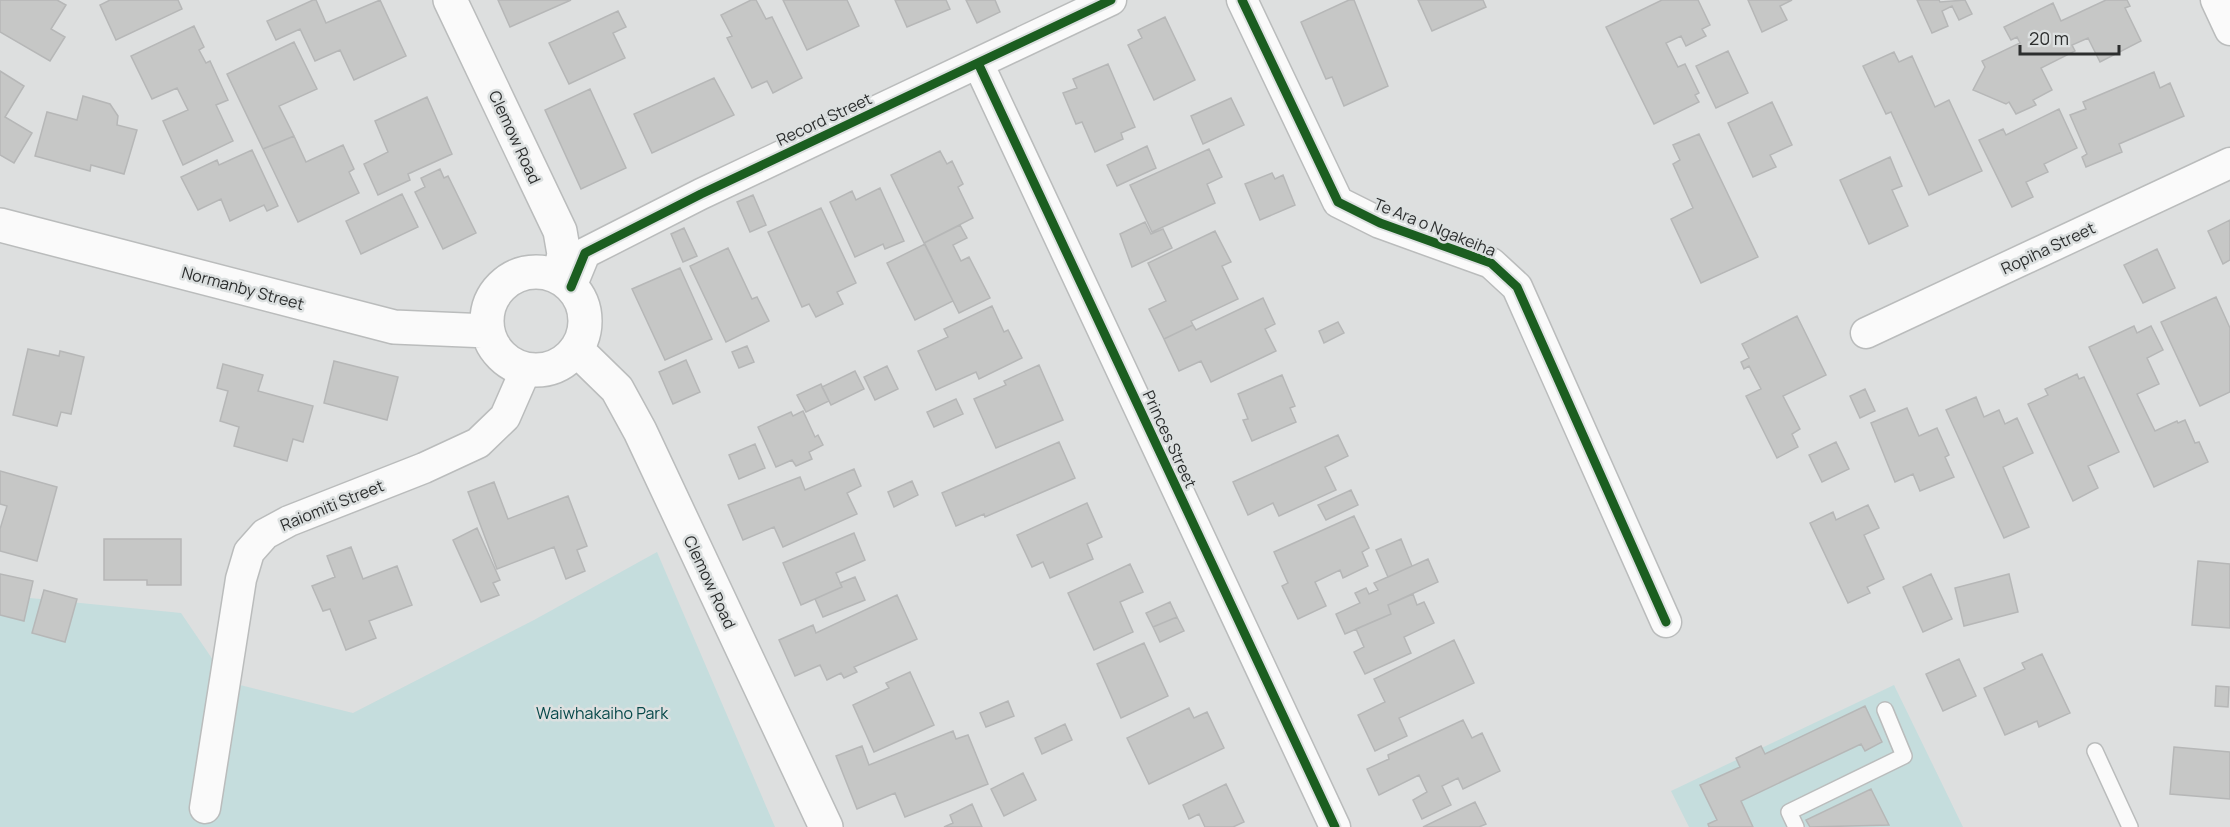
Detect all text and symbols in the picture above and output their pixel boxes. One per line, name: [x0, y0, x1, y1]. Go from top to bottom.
scale bar: [2020, 18, 2119, 56]
text: 20 m: [2029, 26, 2069, 50]
street label: Clemow Road: [484, 87, 546, 187]
street label: Record Street: [773, 87, 875, 151]
street label: Te Ara o Ngakeiha: [1371, 193, 1499, 261]
street label: Ropiha Street: [1997, 217, 2099, 279]
street label: Normanby Street: [179, 261, 307, 315]
street label: Princes Street: [1138, 387, 1202, 491]
street label: Raiomiti Street: [277, 474, 387, 536]
street label: Clemow Road: [679, 532, 741, 632]
park label: Waiwhakaiho Park: [536, 702, 669, 724]

